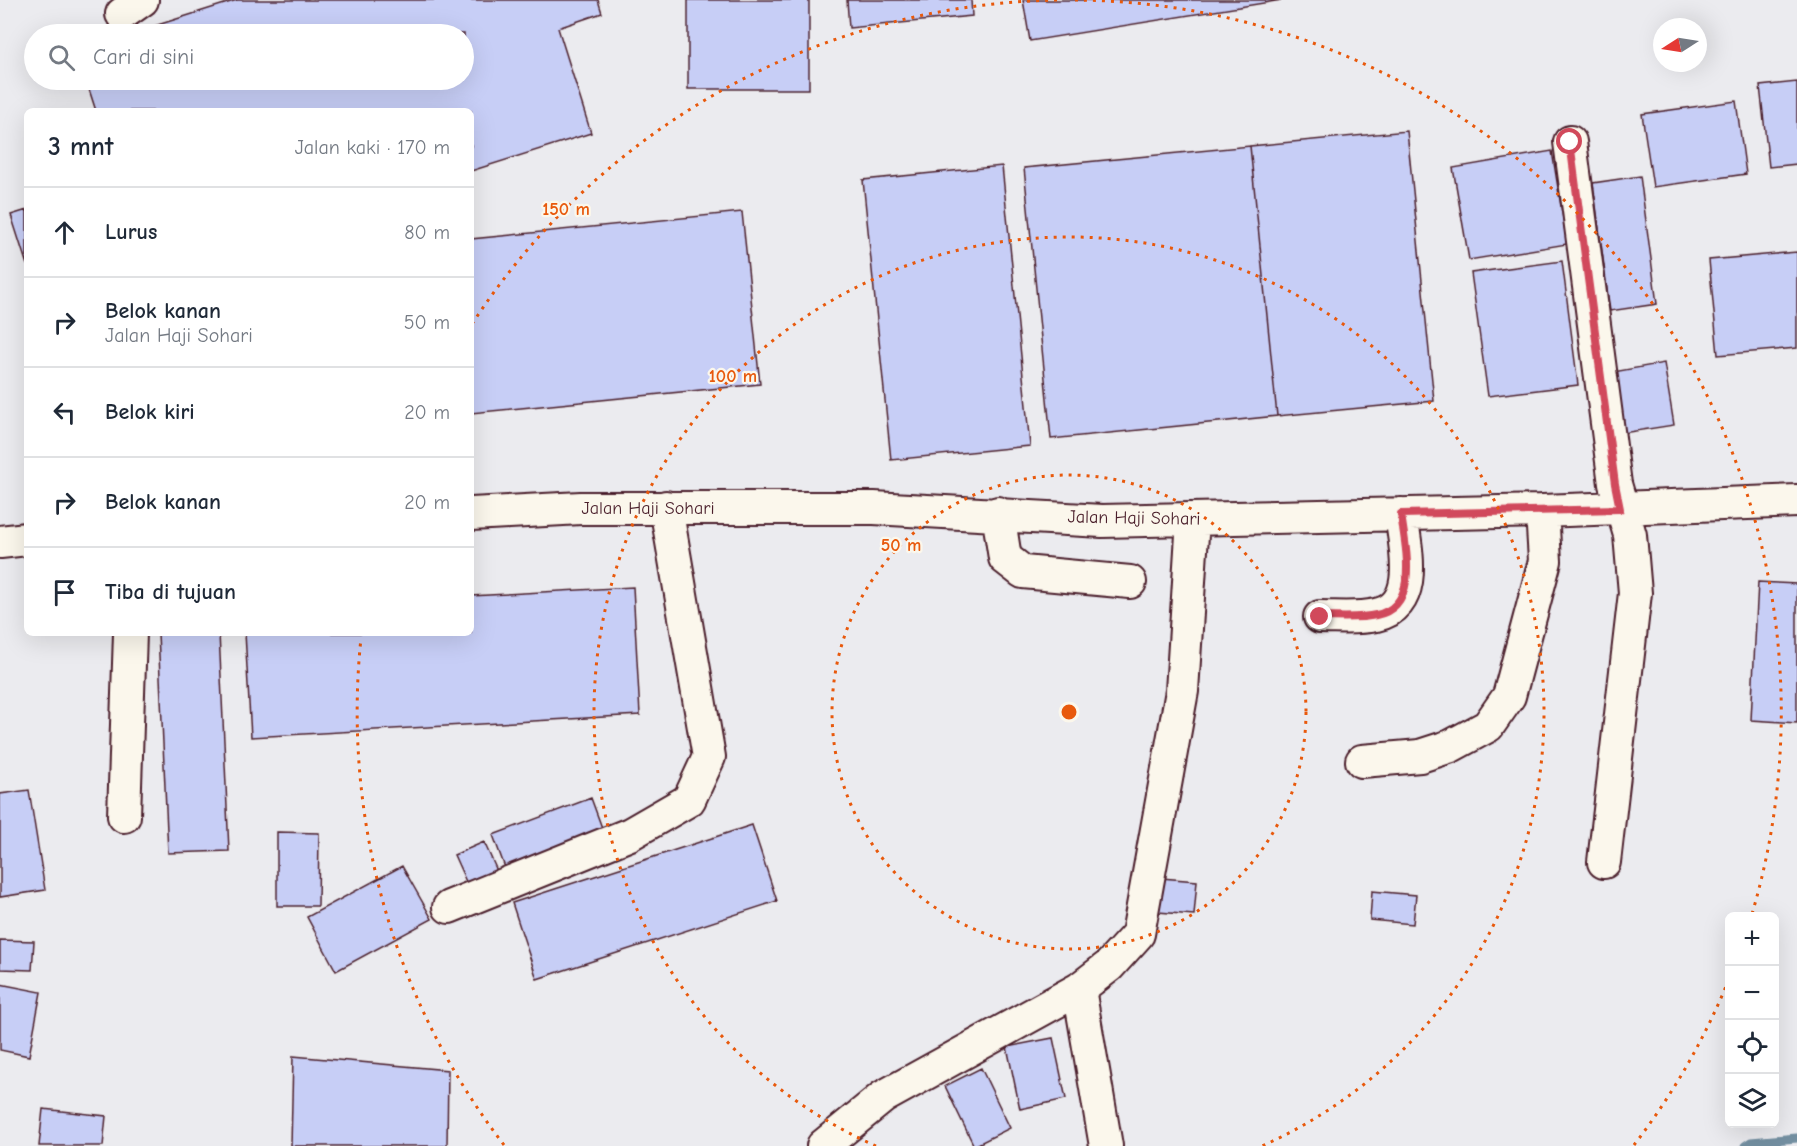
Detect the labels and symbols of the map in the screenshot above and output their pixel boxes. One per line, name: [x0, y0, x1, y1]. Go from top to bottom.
north arrow: [1653, 18, 1707, 72]
route start: [1556, 128, 1582, 154]
text: 150 m: [542, 199, 590, 220]
text: 100 m: [709, 366, 757, 387]
street label: Jalan Haji Sohari: [582, 498, 714, 519]
street label: Jalan Haji Sohari: [1067, 506, 1201, 530]
text: 50 m: [881, 535, 921, 556]
route end: [1306, 603, 1332, 629]
centre of rings: [1059, 702, 1079, 722]

